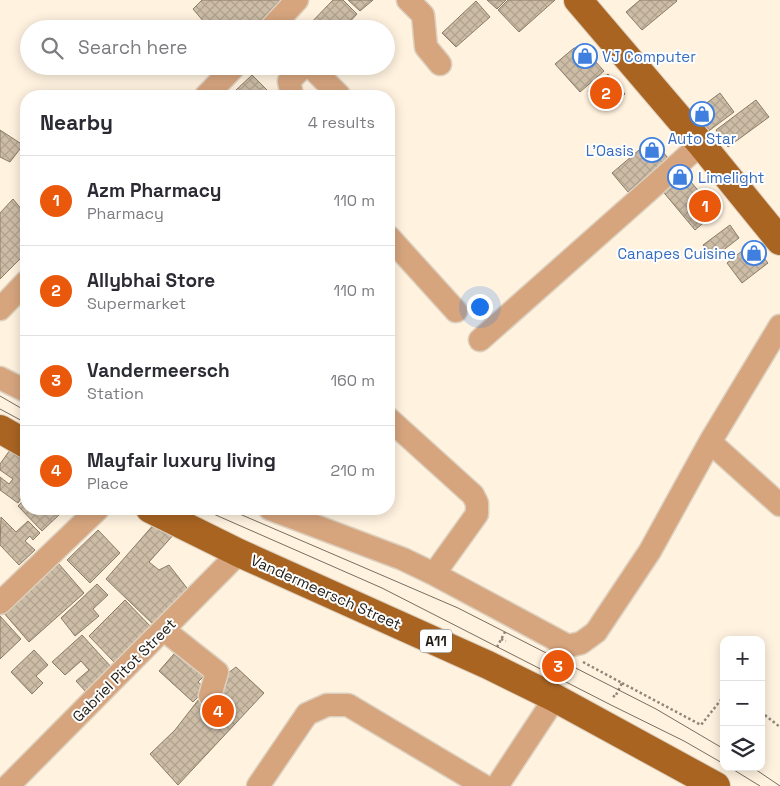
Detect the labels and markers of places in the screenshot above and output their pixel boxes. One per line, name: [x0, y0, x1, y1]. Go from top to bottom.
shop icon: VJ Computer: [572, 43, 598, 69]
place label: VJ Computer: [602, 47, 696, 66]
pin: 2: [590, 74, 622, 112]
shop icon: Auto Star: [689, 101, 715, 127]
place label: Auto Star: [668, 129, 737, 148]
shop icon: L'Oasis: [639, 137, 665, 163]
place label: L'Oasis: [586, 141, 634, 160]
shop icon: Limelight: [667, 164, 693, 190]
place label: Limelight: [698, 168, 765, 187]
pin: 1: [689, 187, 721, 225]
shop icon: Canapes Cuisine: [741, 240, 767, 266]
place label: Canapes Cuisine: [617, 244, 736, 263]
pin: 3: [542, 647, 574, 685]
pin: 4: [202, 692, 234, 730]

